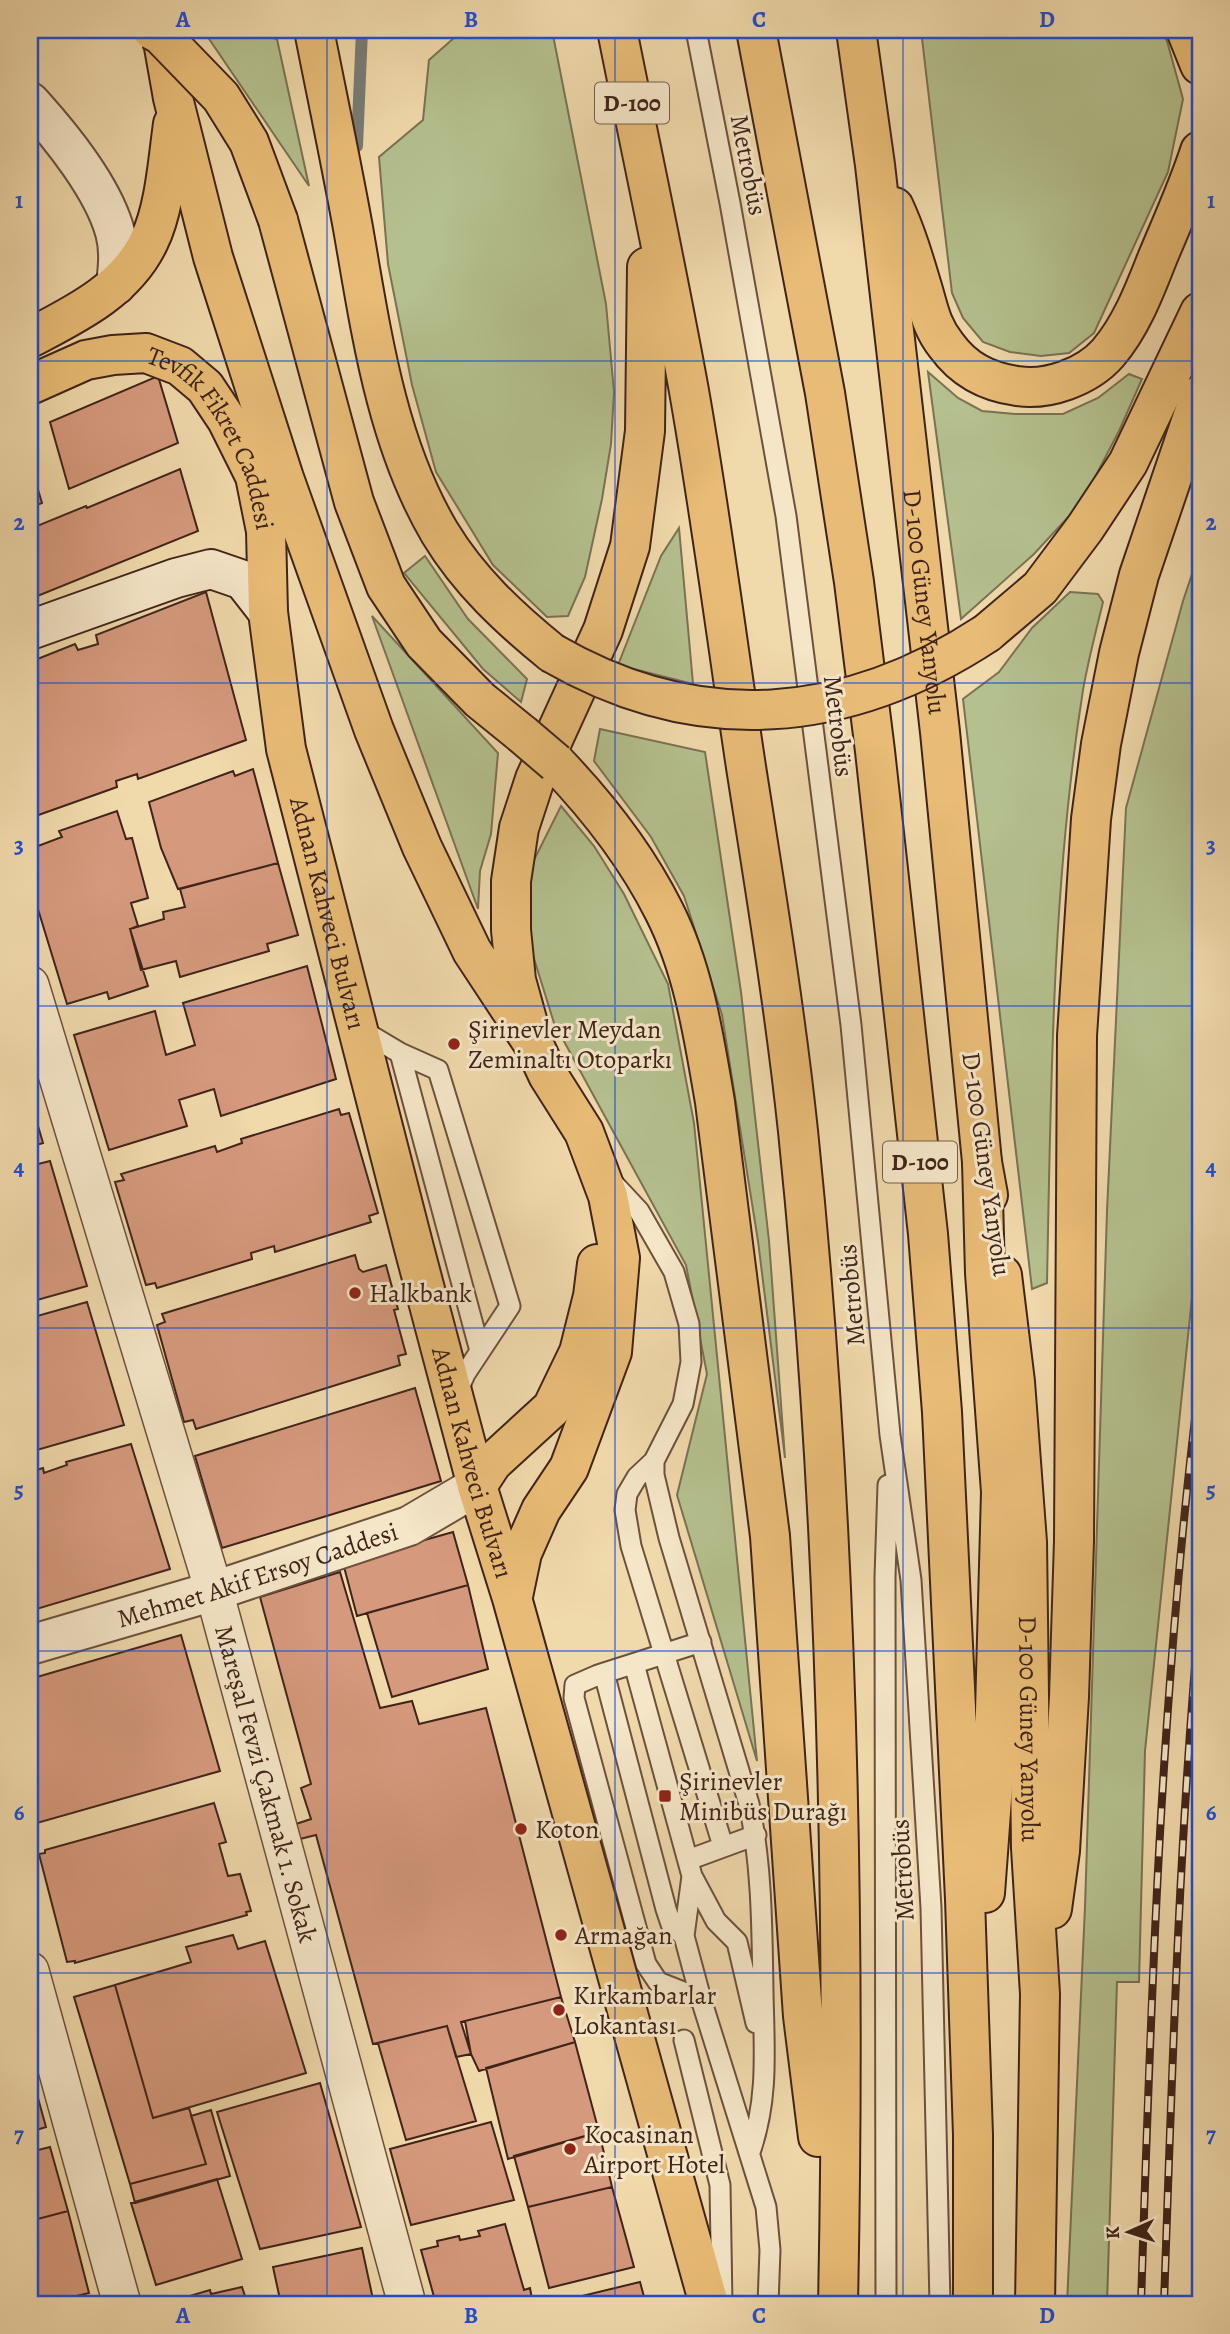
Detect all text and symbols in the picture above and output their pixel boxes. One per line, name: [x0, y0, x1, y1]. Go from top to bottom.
text: A: [175, 4, 191, 35]
text: B: [464, 4, 478, 35]
text: C: [752, 4, 766, 35]
text: D: [1039, 4, 1055, 35]
road number: D-100: [595, 82, 669, 124]
street label: Metrobüs: [722, 112, 775, 219]
text: 1: [15, 185, 23, 216]
text: 1: [1207, 185, 1215, 216]
street label: Tevfik Fikret Caddesi: [142, 338, 282, 533]
street label: D-100 Güney Yanyolu: [894, 487, 955, 717]
text: 2: [13, 507, 25, 538]
text: 2: [1205, 507, 1217, 538]
street label: Metrobüs: [815, 673, 862, 779]
street label: Adnan Kahveci Bulvarı: [281, 792, 374, 1033]
text: 3: [14, 830, 24, 861]
text: 3: [1206, 830, 1216, 861]
place label: Şirinevler Meydan Zeminaltı Otoparkı: [468, 1012, 672, 1077]
marker: Şirinevler Meydan Zeminaltı Otoparkı: [446, 1036, 462, 1052]
street label: D-100 Güney Yanyolu: [953, 1050, 1020, 1279]
road number: D-100: [883, 1142, 957, 1182]
text: 4: [14, 1152, 25, 1183]
text: 4: [1206, 1152, 1217, 1183]
street label: Metrobüs: [830, 1243, 873, 1347]
place label: Halkbank: [369, 1276, 472, 1311]
marker: Halkbank: [347, 1285, 363, 1301]
street label: Adnan Kahveci Bulvarı: [423, 1342, 522, 1583]
text: 5: [14, 1474, 24, 1505]
text: 5: [1206, 1474, 1216, 1505]
street label: Mehmet Akif Ersoy Caddesi: [113, 1514, 403, 1636]
street label: D-100 Güney Yanyolu: [1010, 1615, 1048, 1843]
street label: Mareşal Fevzi Çakmak 1. Sokak: [206, 1621, 325, 1947]
place label: Şirinevler Minibüs Durağı: [679, 1764, 847, 1829]
marker: Şirinevler Minibüs Durağı: [657, 1788, 673, 1804]
text: 6: [14, 1797, 25, 1828]
text: 6: [1206, 1797, 1217, 1828]
place label: Koton: [535, 1812, 599, 1847]
street label: Metrobüs: [882, 1818, 923, 1922]
marker: Koton: [513, 1821, 529, 1837]
place label: Armağan: [574, 1918, 672, 1953]
marker: Armağan: [553, 1927, 569, 1943]
place label: Kırkambarlar Lokantası: [573, 1978, 717, 2043]
marker: Kırkambarlar Lokantası: [551, 2002, 567, 2018]
place label: Kocasinan Airport Hotel: [583, 2117, 725, 2182]
text: 7: [14, 2119, 24, 2150]
text: 7: [1206, 2119, 1216, 2150]
marker: Kocasinan Airport Hotel: [562, 2141, 578, 2157]
north arrow: [1094, 2198, 1164, 2268]
text: K: [1100, 2225, 1126, 2240]
text: A: [175, 2300, 191, 2331]
text: B: [464, 2300, 478, 2331]
text: C: [752, 2300, 766, 2331]
text: D: [1039, 2300, 1055, 2331]

